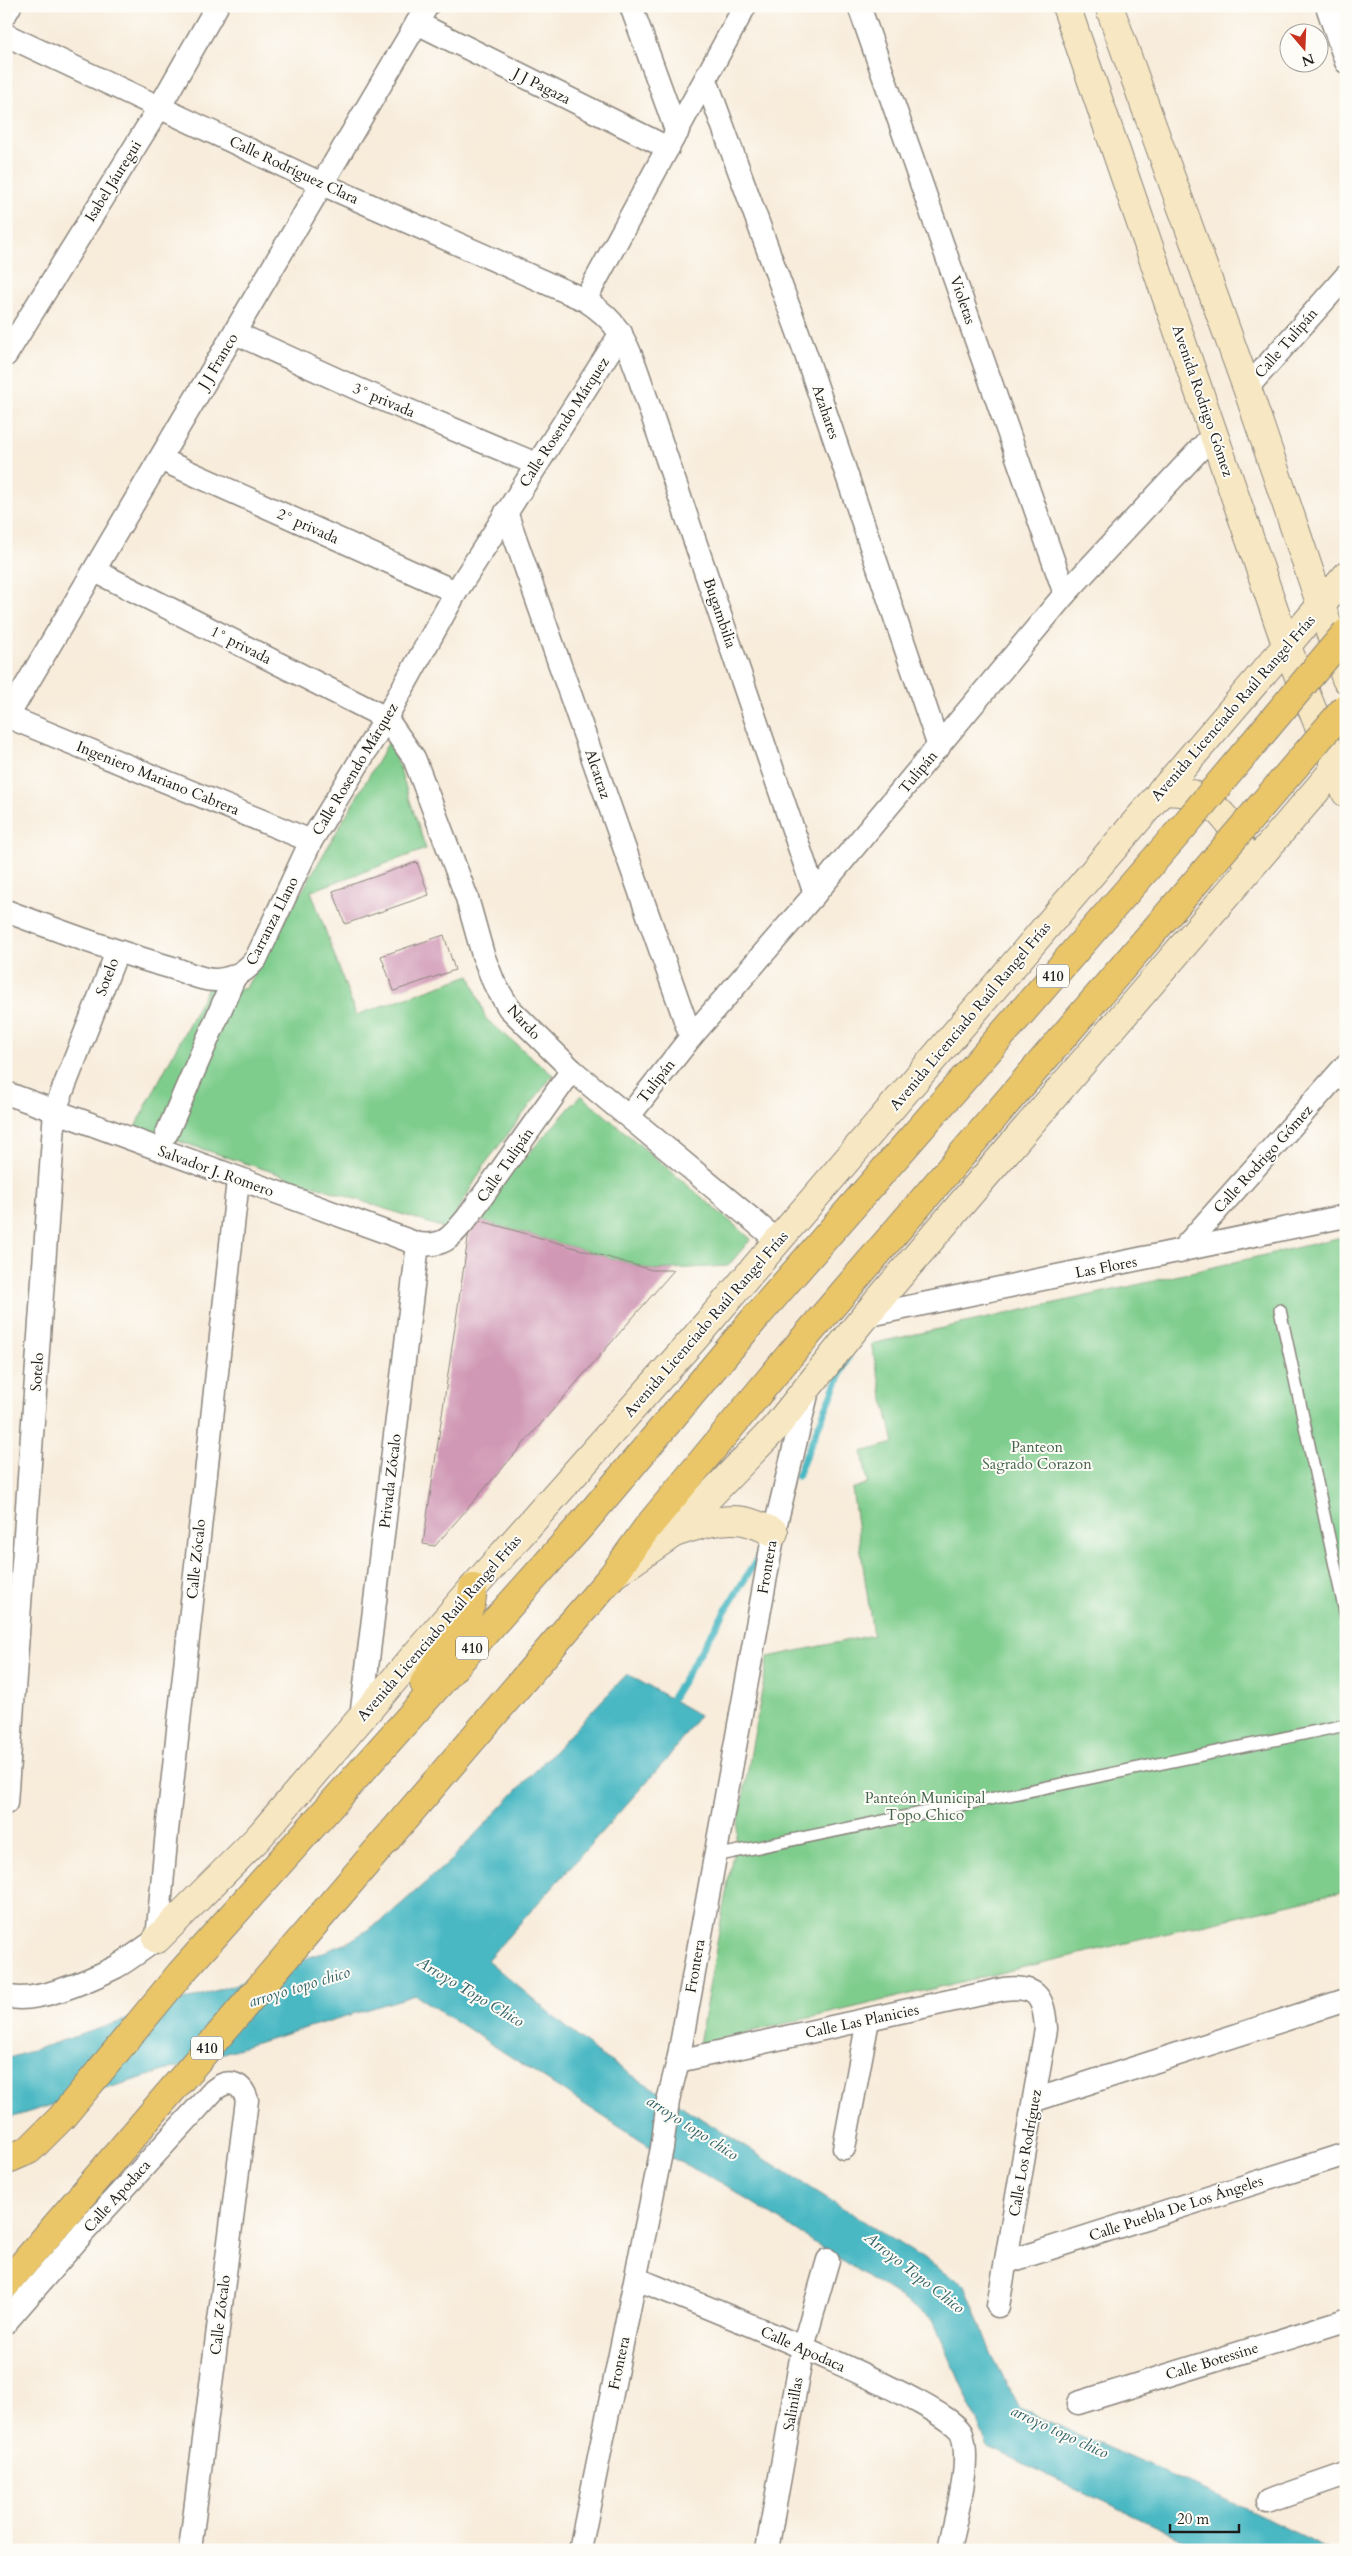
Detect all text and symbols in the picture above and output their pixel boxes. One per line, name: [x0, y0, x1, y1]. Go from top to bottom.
north arrow: [1280, 22, 1330, 72]
text: N: [1299, 49, 1317, 71]
street label: J J Pagaza: [508, 62, 574, 109]
street label: Calle Rodríguez Clara: [226, 131, 362, 209]
street label: Isabel Jáuregui: [80, 137, 146, 225]
street label: Violetas: [945, 273, 981, 327]
street label: Calle Tulipán: [1250, 303, 1322, 382]
street label: Avenida Rodrigo Gómez: [1168, 322, 1238, 480]
street label: J J Franco: [192, 329, 243, 395]
street label: Calle Rosendo Márquez: [514, 353, 614, 491]
street label: 3° privada: [350, 378, 419, 422]
street label: Azahares: [807, 382, 845, 442]
street label: 2° privada: [274, 504, 343, 549]
street label: Bugambilia: [699, 575, 741, 651]
street label: Avenida Licenciado Raúl Rangel Frías: [1147, 611, 1319, 805]
street label: 1° privada: [207, 621, 275, 669]
street label: Calle Rosendo Márquez: [307, 699, 403, 839]
street label: Ingeniero Mariano Cabrera: [74, 736, 243, 820]
street label: Tulipán: [894, 746, 942, 798]
street label: Alcatraz: [580, 747, 616, 802]
street label: Carranza Llano: [241, 873, 303, 969]
street label: Avenida Licenciado Raúl Rangel Frías: [885, 917, 1055, 1115]
street label: Sotelo: [91, 955, 123, 999]
road number: 410: [1037, 964, 1069, 988]
street label: Nardo: [503, 1000, 545, 1044]
street label: Tulipán: [633, 1055, 680, 1107]
street label: Calle Rodrigo Gómez: [1209, 1100, 1317, 1217]
street label: Calle Tulipán: [472, 1123, 538, 1206]
street label: Salvador J. Romero: [155, 1141, 277, 1201]
street label: Avenida Licenciado Raúl Rangel Frías: [620, 1227, 792, 1421]
street label: Las Flores: [1073, 1251, 1139, 1283]
street label: Sotelo: [26, 1352, 48, 1392]
street label: Privada Zócalo: [374, 1433, 406, 1529]
park label: Panteon Sagrado Corazon: [982, 1437, 1092, 1474]
street label: Calle Zócalo: [182, 1518, 210, 1600]
street label: Avenida Licenciado Raúl Rangel Frías: [353, 1531, 525, 1725]
street label: Frontera: [752, 1538, 782, 1595]
road number: 410: [456, 1636, 488, 1660]
park label: Panteón Municipal Topo Chico: [865, 1788, 985, 1825]
street label: Frontera: [680, 1937, 710, 1994]
water label: Arroyo Topo Chico: [412, 1951, 529, 2033]
water label: arroyo topo chico: [246, 1961, 353, 2013]
street label: Calle Las Planicies: [803, 1999, 921, 2043]
road number: 410: [191, 2036, 223, 2060]
street label: Calle Los Rodríguez: [1004, 2087, 1046, 2218]
water label: arroyo topo chico: [642, 2090, 743, 2166]
street label: Calle Apodaca: [79, 2155, 155, 2236]
street label: Calle Puebla De Los Ángeles: [1086, 2170, 1266, 2246]
water label: Arroyo Topo Chico: [859, 2226, 969, 2319]
street label: Calle Zócalo: [205, 2274, 235, 2356]
street label: Calle Apodaca: [757, 2321, 849, 2377]
street label: Frontera: [604, 2334, 635, 2392]
street label: Calle Botessine: [1163, 2337, 1261, 2385]
street label: Salinillas: [778, 2376, 808, 2432]
water label: arroyo topo chico: [1007, 2400, 1112, 2464]
scale bar: [1170, 2501, 1238, 2533]
text: 20 m: [1177, 2509, 1209, 2529]

